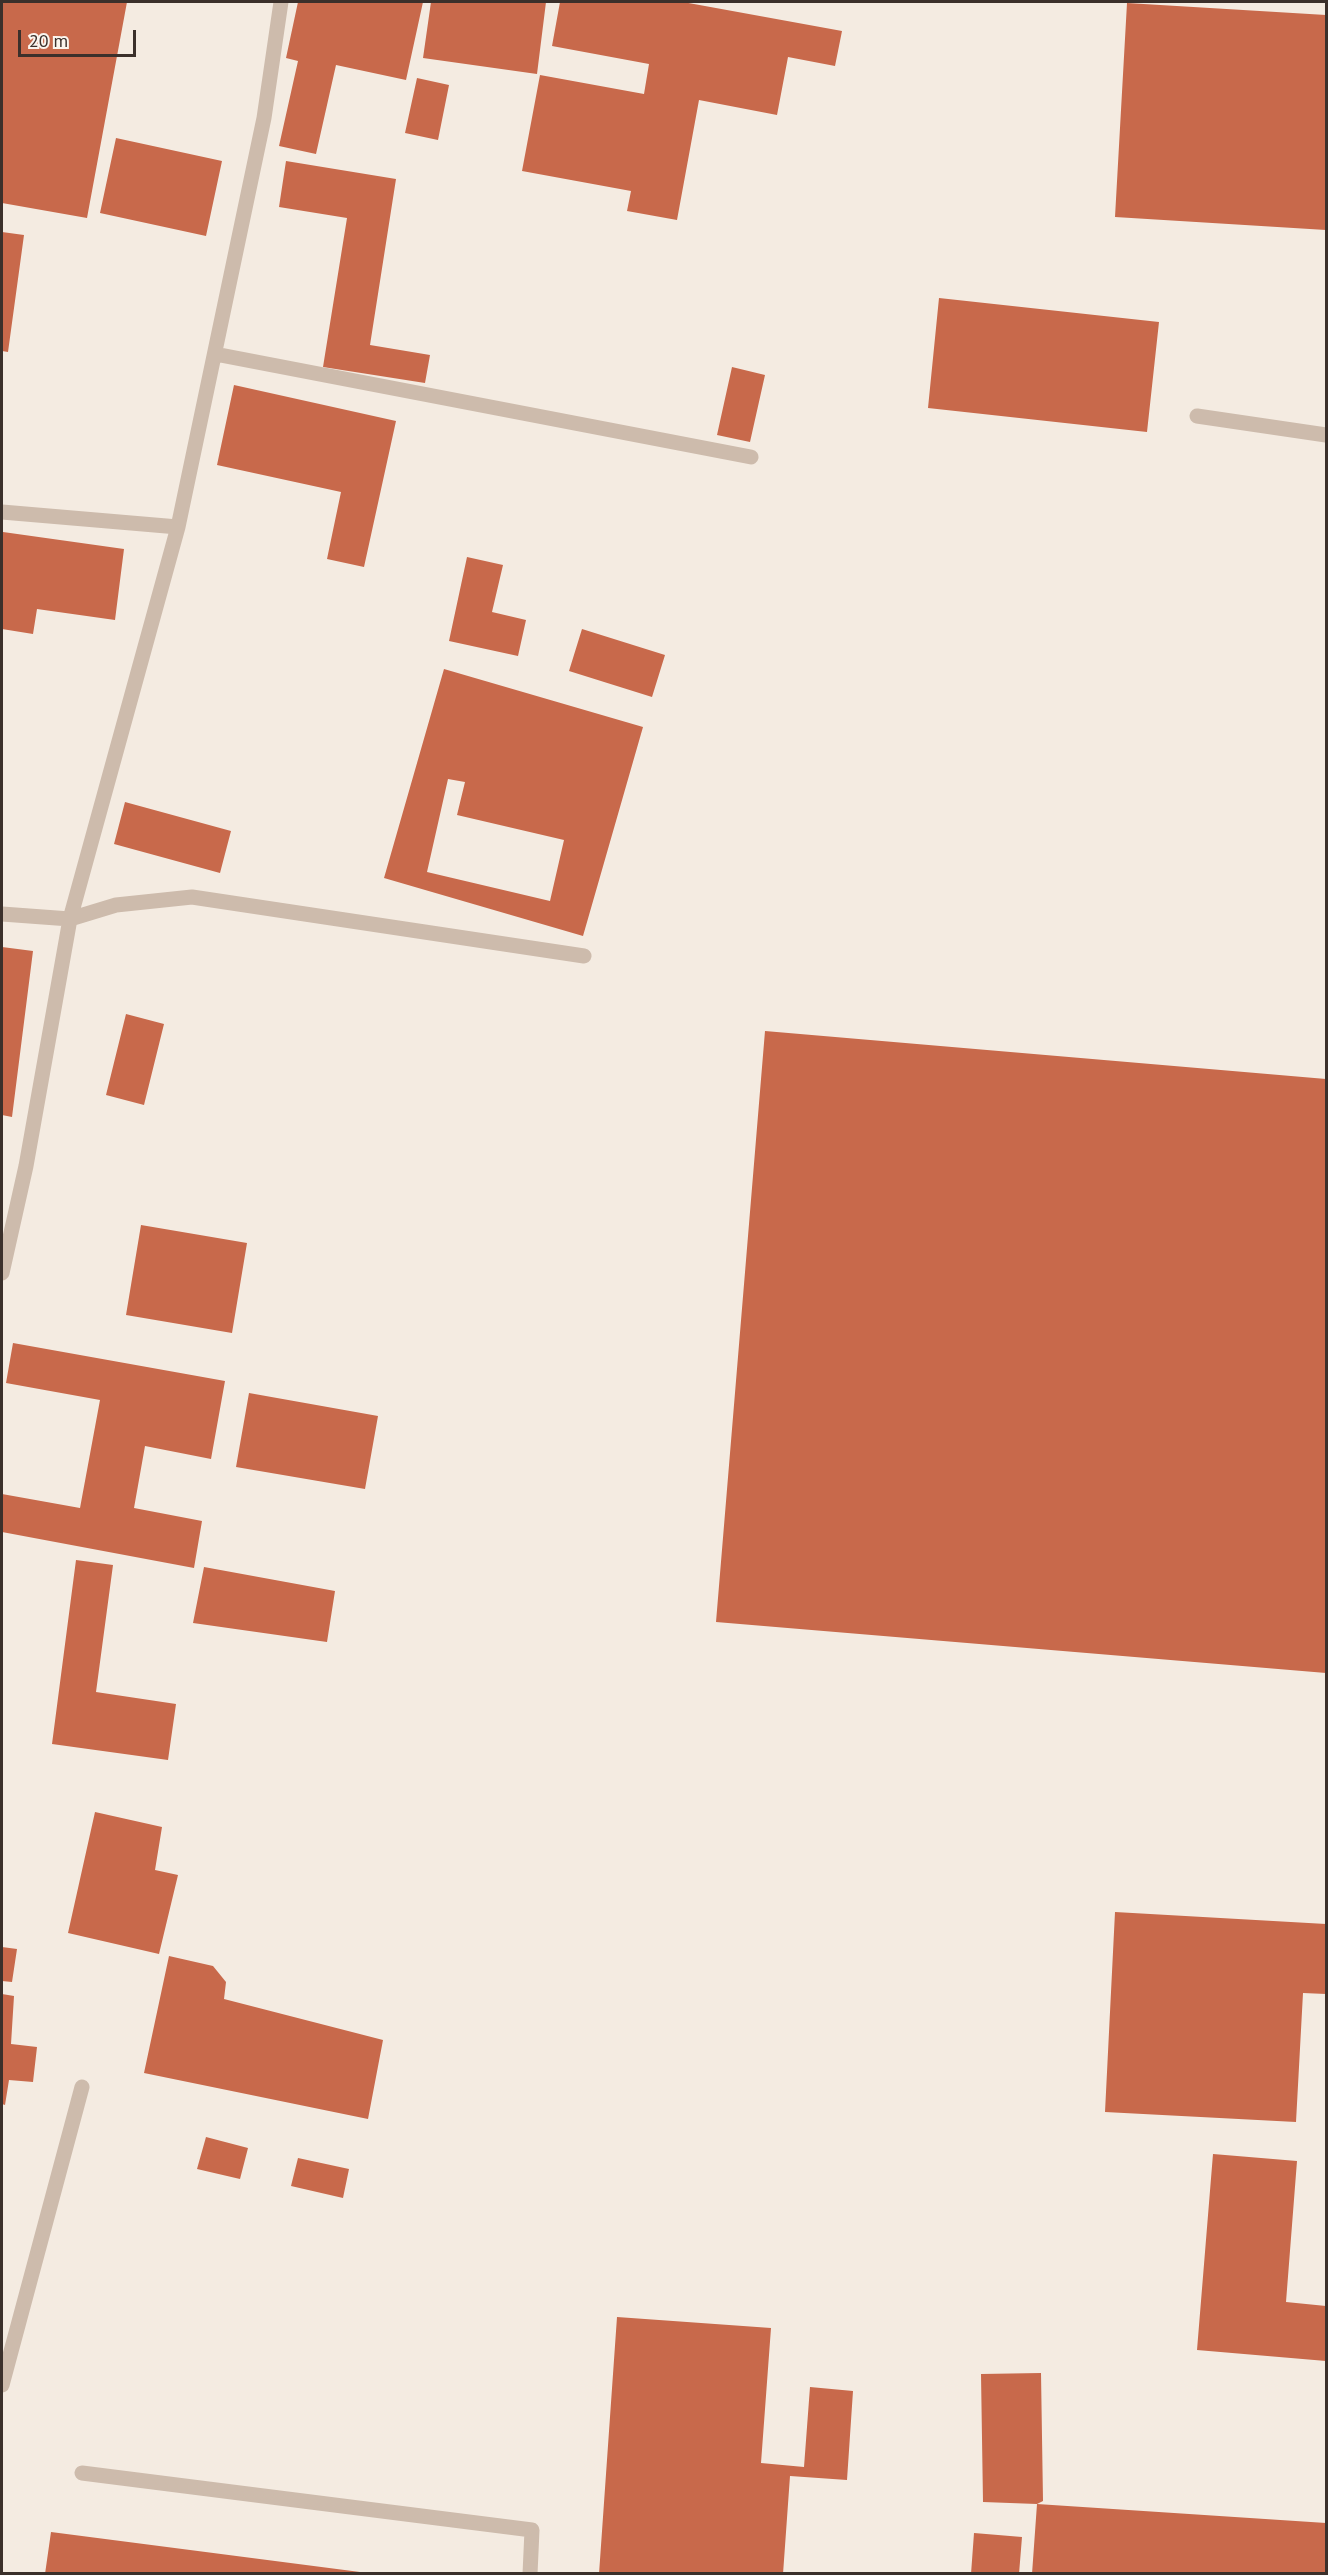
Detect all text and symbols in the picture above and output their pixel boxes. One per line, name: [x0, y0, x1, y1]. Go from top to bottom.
scale bar: [21, 18, 140, 56]
text: 20 m: [29, 29, 68, 52]

